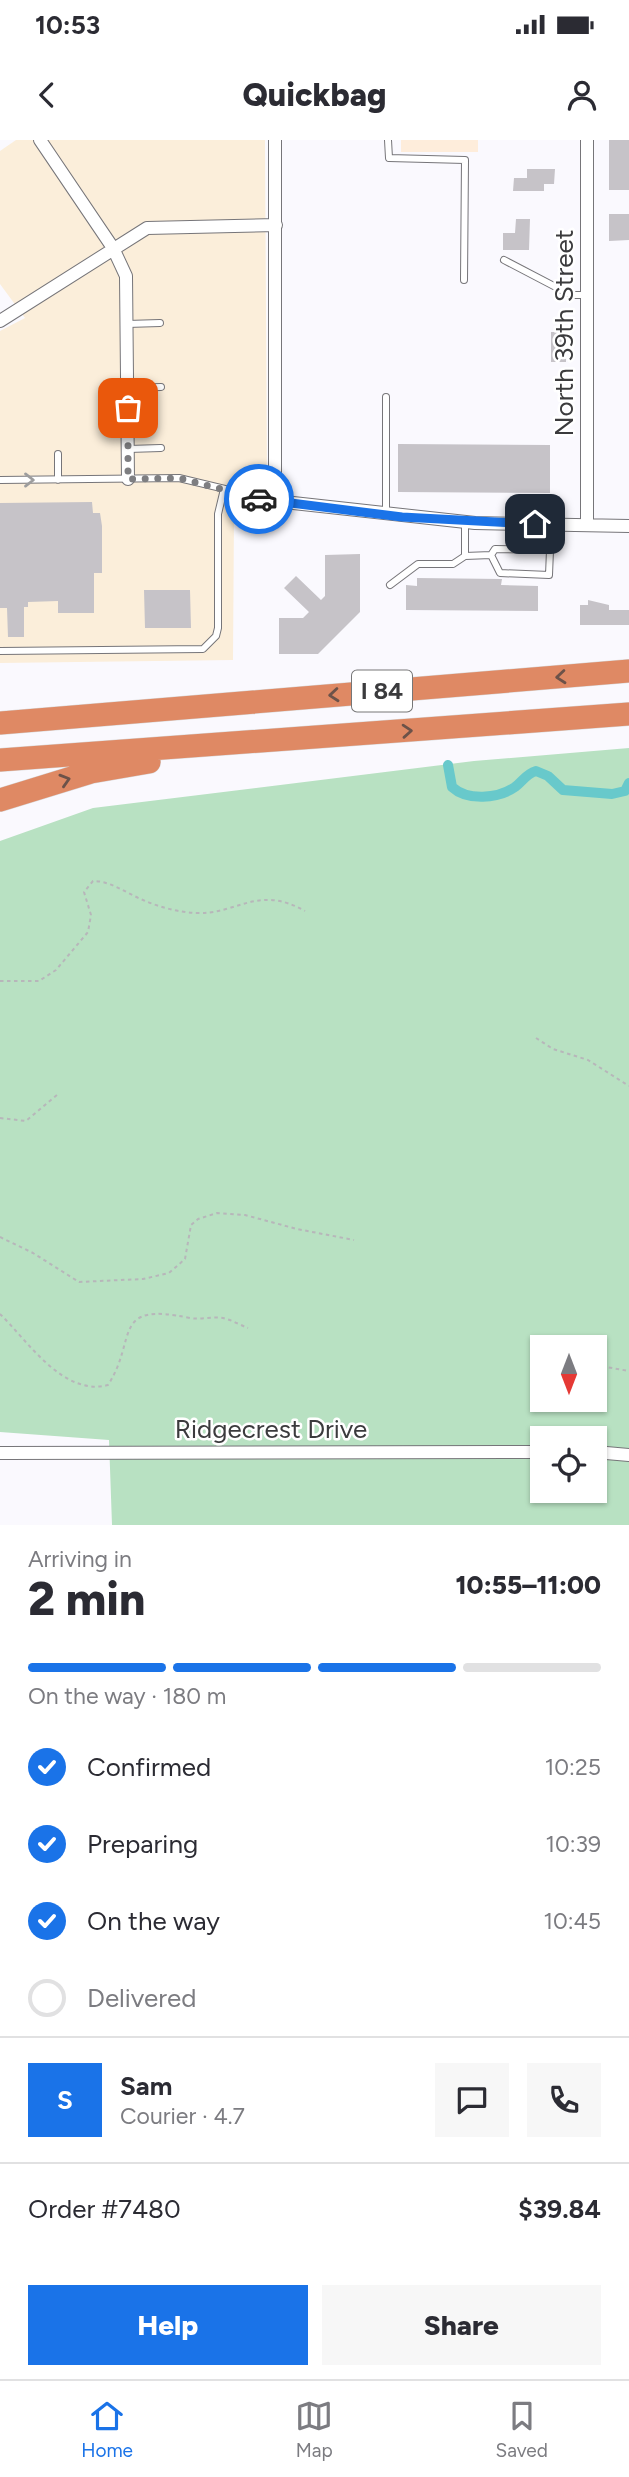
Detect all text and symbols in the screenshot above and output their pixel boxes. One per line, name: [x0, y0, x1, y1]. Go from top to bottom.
text: 10:53: [35, 9, 100, 41]
icon: back: [28, 76, 66, 114]
text: Quickbag: [242, 76, 387, 114]
icon: person: [563, 76, 601, 114]
street label: North 39th Street: [548, 229, 580, 437]
pin: [98, 378, 158, 438]
icon: bag: [109, 389, 147, 427]
courier: [224, 464, 294, 534]
one-way arrow: [24, 472, 35, 488]
icon: car: [240, 480, 278, 518]
pin: [505, 494, 565, 554]
icon: home: [516, 505, 554, 543]
one-way arrow: [555, 669, 566, 684]
road number: I 84: [352, 670, 412, 712]
one-way arrow: [328, 687, 339, 702]
one-way arrow: [402, 723, 413, 738]
one-way arrow: [59, 773, 71, 788]
north arrow: [530, 1335, 607, 1412]
map controls: [530, 1335, 607, 1503]
street label: Ridgecrest Drive: [175, 1413, 367, 1445]
button: locate: [530, 1426, 607, 1503]
text: Arriving in: [28, 1545, 132, 1573]
text: 10:55–11:00: [455, 1569, 601, 1601]
text: 2 min: [28, 1571, 145, 1627]
text: On the way · 180 m: [28, 1682, 226, 1710]
icon: check: [28, 1748, 66, 1786]
text: Confirmed: [87, 1751, 211, 1783]
text: 10:25: [545, 1753, 601, 1781]
icon: check: [28, 1825, 66, 1863]
text: Preparing: [87, 1828, 198, 1860]
text: 10:39: [545, 1830, 601, 1858]
icon: check: [28, 1902, 66, 1940]
text: On the way: [87, 1905, 220, 1937]
text: 10:45: [543, 1907, 601, 1935]
text: Delivered: [87, 1982, 196, 2014]
button: chat: [435, 2063, 509, 2137]
button: phone: [527, 2063, 601, 2137]
text: Sam: [120, 2070, 172, 2102]
text: S: [57, 2084, 73, 2116]
text: Courier · 4.7: [120, 2102, 245, 2130]
text: Order #7480: [28, 2193, 181, 2225]
text: $39.84: [518, 2193, 601, 2225]
button: Help: [28, 2285, 308, 2365]
button: Share: [322, 2285, 601, 2365]
tab: Home: [81, 2397, 133, 2462]
tab: Map: [295, 2397, 333, 2462]
tab: Saved: [495, 2397, 548, 2462]

